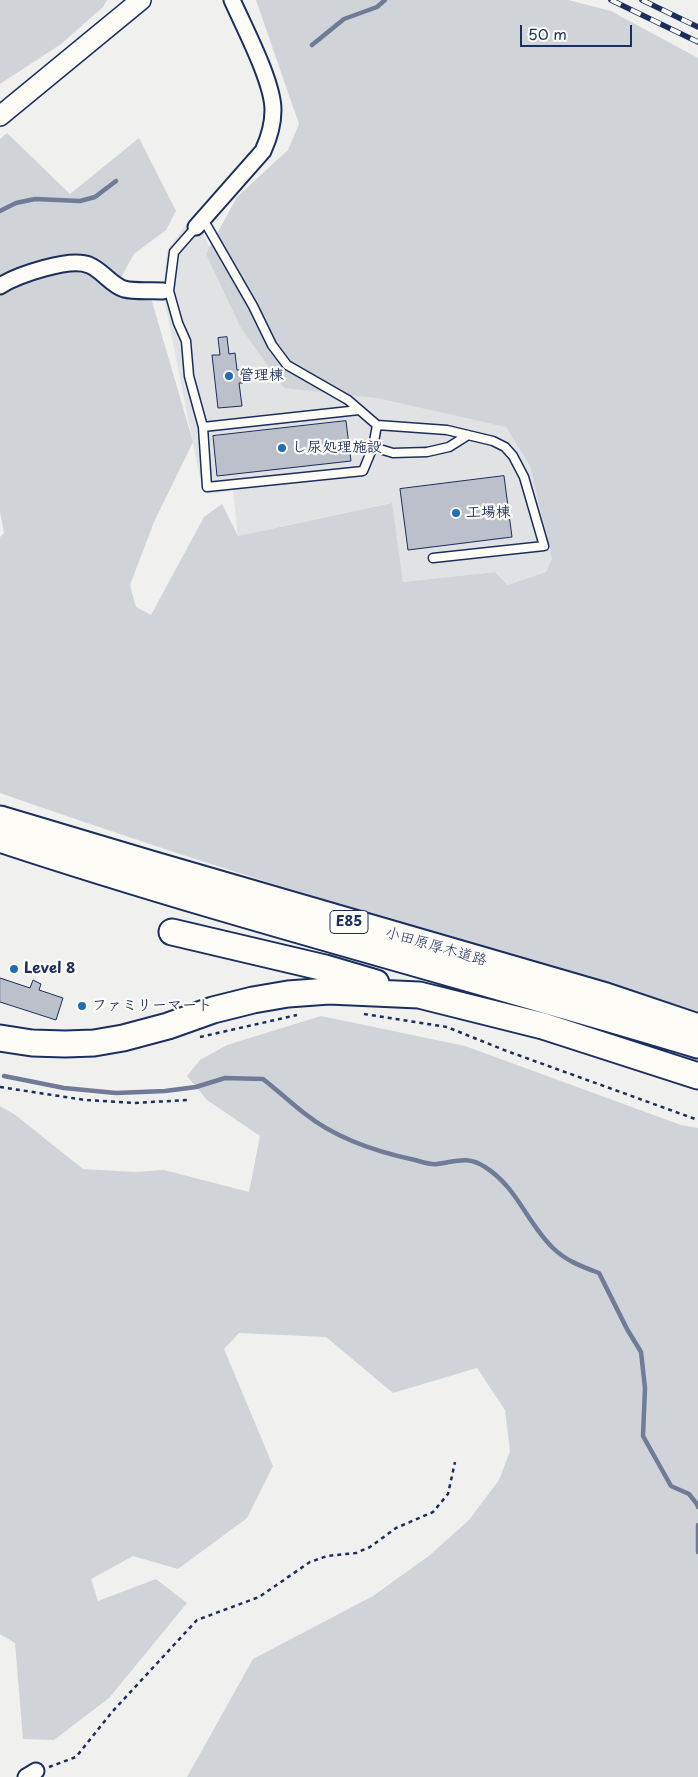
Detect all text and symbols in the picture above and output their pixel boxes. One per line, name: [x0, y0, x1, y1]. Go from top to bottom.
scale bar: [523, 15, 636, 47]
text: 50 m: [528, 22, 567, 45]
place label: 管理棟: [239, 367, 284, 385]
marker: 管理棟: [223, 370, 235, 382]
place label: し尿処理施設: [292, 439, 382, 457]
marker: し尿処理施設: [276, 442, 288, 454]
place label: 工場棟: [466, 504, 511, 522]
marker: 工場棟: [450, 507, 462, 519]
road number: E85: [330, 910, 368, 934]
street label: 小田原厚木道路: [383, 924, 489, 970]
place label: Level 8: [24, 960, 75, 978]
marker: Level 8: [8, 963, 20, 975]
place label: ファミリーマート: [92, 997, 212, 1015]
marker: ファミリーマート: [76, 1000, 88, 1012]

